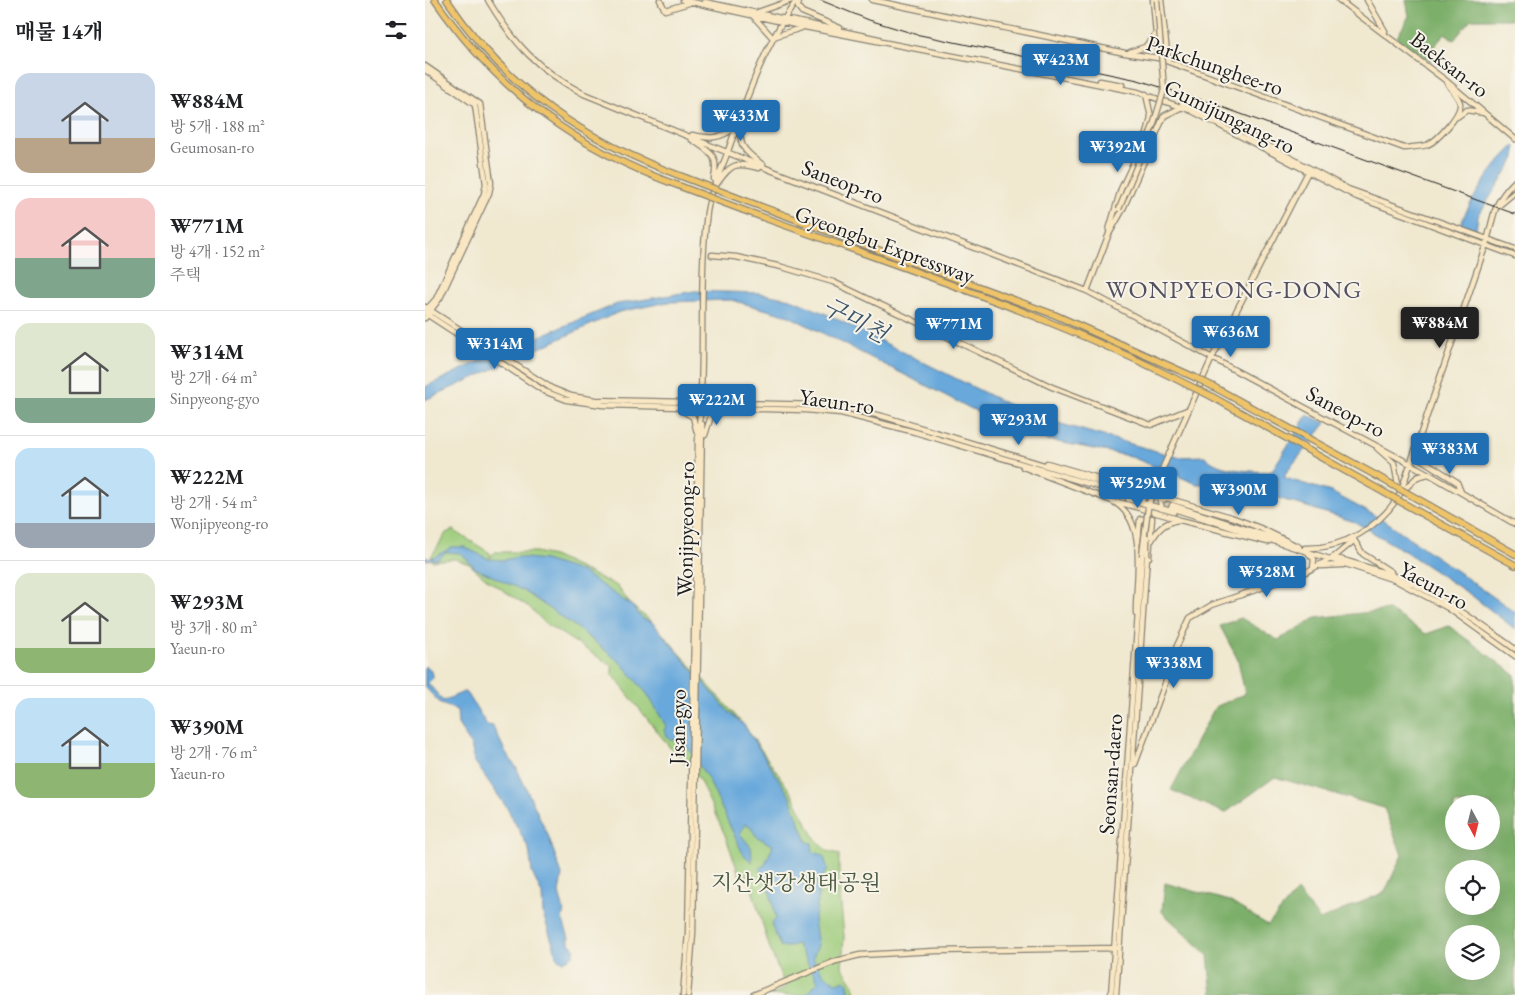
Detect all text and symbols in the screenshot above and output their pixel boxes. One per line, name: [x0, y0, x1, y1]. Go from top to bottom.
icon: filters: [382, 16, 410, 44]
text: 매물 14개: [15, 18, 103, 45]
street label: Baeksan-ro: [1404, 25, 1495, 104]
street label: Parkchunghee-ro: [1142, 28, 1287, 103]
pin: ₩423M: [1026, 44, 1096, 86]
text: ₩423M: [1033, 49, 1089, 70]
street label: Gumijungang-ro: [1160, 72, 1300, 161]
text: ₩884M: [170, 87, 244, 114]
icon: home: [55, 93, 115, 153]
pin: ₩433M: [706, 100, 776, 142]
text: ₩433M: [713, 105, 769, 126]
text: 방 5개 · 188 m²: [170, 116, 265, 137]
pin: ₩392M: [1083, 130, 1153, 173]
text: ₩392M: [1090, 136, 1146, 157]
text: Geumosan-ro: [170, 137, 254, 158]
street label: Saneop-ro: [798, 153, 888, 210]
street label: Gyeongbu Expressway: [791, 198, 979, 291]
text: ₩771M: [170, 212, 244, 239]
icon: home: [55, 218, 115, 278]
text: 방 4개 · 152 m²: [170, 241, 265, 262]
text: 주택: [170, 264, 201, 285]
district label: WONPYEONG-DONG: [1105, 273, 1363, 305]
water label: 구미천: [817, 290, 895, 350]
pin: ₩884M: [1405, 306, 1475, 349]
pin: ₩771M: [919, 308, 989, 350]
text: ₩884M: [1412, 312, 1468, 333]
text: ₩771M: [926, 313, 982, 334]
pin: ₩636M: [1196, 316, 1266, 358]
text: ₩636M: [1203, 321, 1259, 342]
pin: ₩314M: [460, 328, 530, 370]
text: ₩314M: [467, 333, 523, 354]
text: ₩314M: [170, 338, 244, 365]
icon: home: [55, 343, 115, 403]
text: 방 2개 · 64 m²: [170, 367, 257, 388]
street label: Saneop-ro: [1301, 379, 1390, 444]
street label: Yaeun-ro: [798, 382, 876, 421]
pin: ₩222M: [682, 384, 752, 426]
text: Sinpyeong-gyo: [170, 388, 260, 409]
text: ₩222M: [689, 389, 745, 410]
pin: ₩293M: [984, 404, 1054, 446]
text: ₩293M: [991, 409, 1047, 430]
pin: ₩383M: [1415, 432, 1485, 475]
text: ₩383M: [1422, 438, 1478, 459]
street label: Wonjipyeong-ro: [670, 461, 701, 597]
text: ₩222M: [170, 463, 244, 490]
pin: ₩529M: [1103, 466, 1173, 509]
icon: home: [55, 468, 115, 528]
text: ₩529M: [1110, 472, 1166, 493]
pin: ₩390M: [1204, 474, 1274, 516]
text: ₩390M: [1211, 479, 1267, 500]
text: 방 2개 · 54 m²: [170, 492, 257, 513]
text: Wonjipyeong-ro: [170, 513, 269, 534]
street label: Yaeun-ro: [1394, 554, 1474, 616]
pin: ₩528M: [1232, 556, 1302, 598]
text: ₩528M: [1239, 561, 1295, 582]
text: ₩293M: [170, 588, 244, 615]
icon: home: [55, 593, 115, 653]
text: 방 3개 · 80 m²: [170, 617, 257, 638]
text: Yaeun-ro: [170, 638, 225, 659]
pin: ₩338M: [1139, 646, 1209, 689]
text: ₩338M: [1146, 652, 1202, 673]
street label: Jisan-gyo: [662, 689, 693, 767]
street label: Seonsan-daero: [1092, 712, 1129, 836]
text: ₩390M: [170, 713, 244, 740]
icon: home: [55, 718, 115, 778]
text: 방 2개 · 76 m²: [170, 742, 257, 763]
text: Yaeun-ro: [170, 763, 225, 784]
north arrow: [1445, 795, 1500, 850]
map controls: [1445, 795, 1500, 980]
button: locate: [1445, 860, 1500, 915]
park label: 지산샛강생태공원: [711, 868, 881, 897]
button: layers: [1445, 925, 1500, 980]

